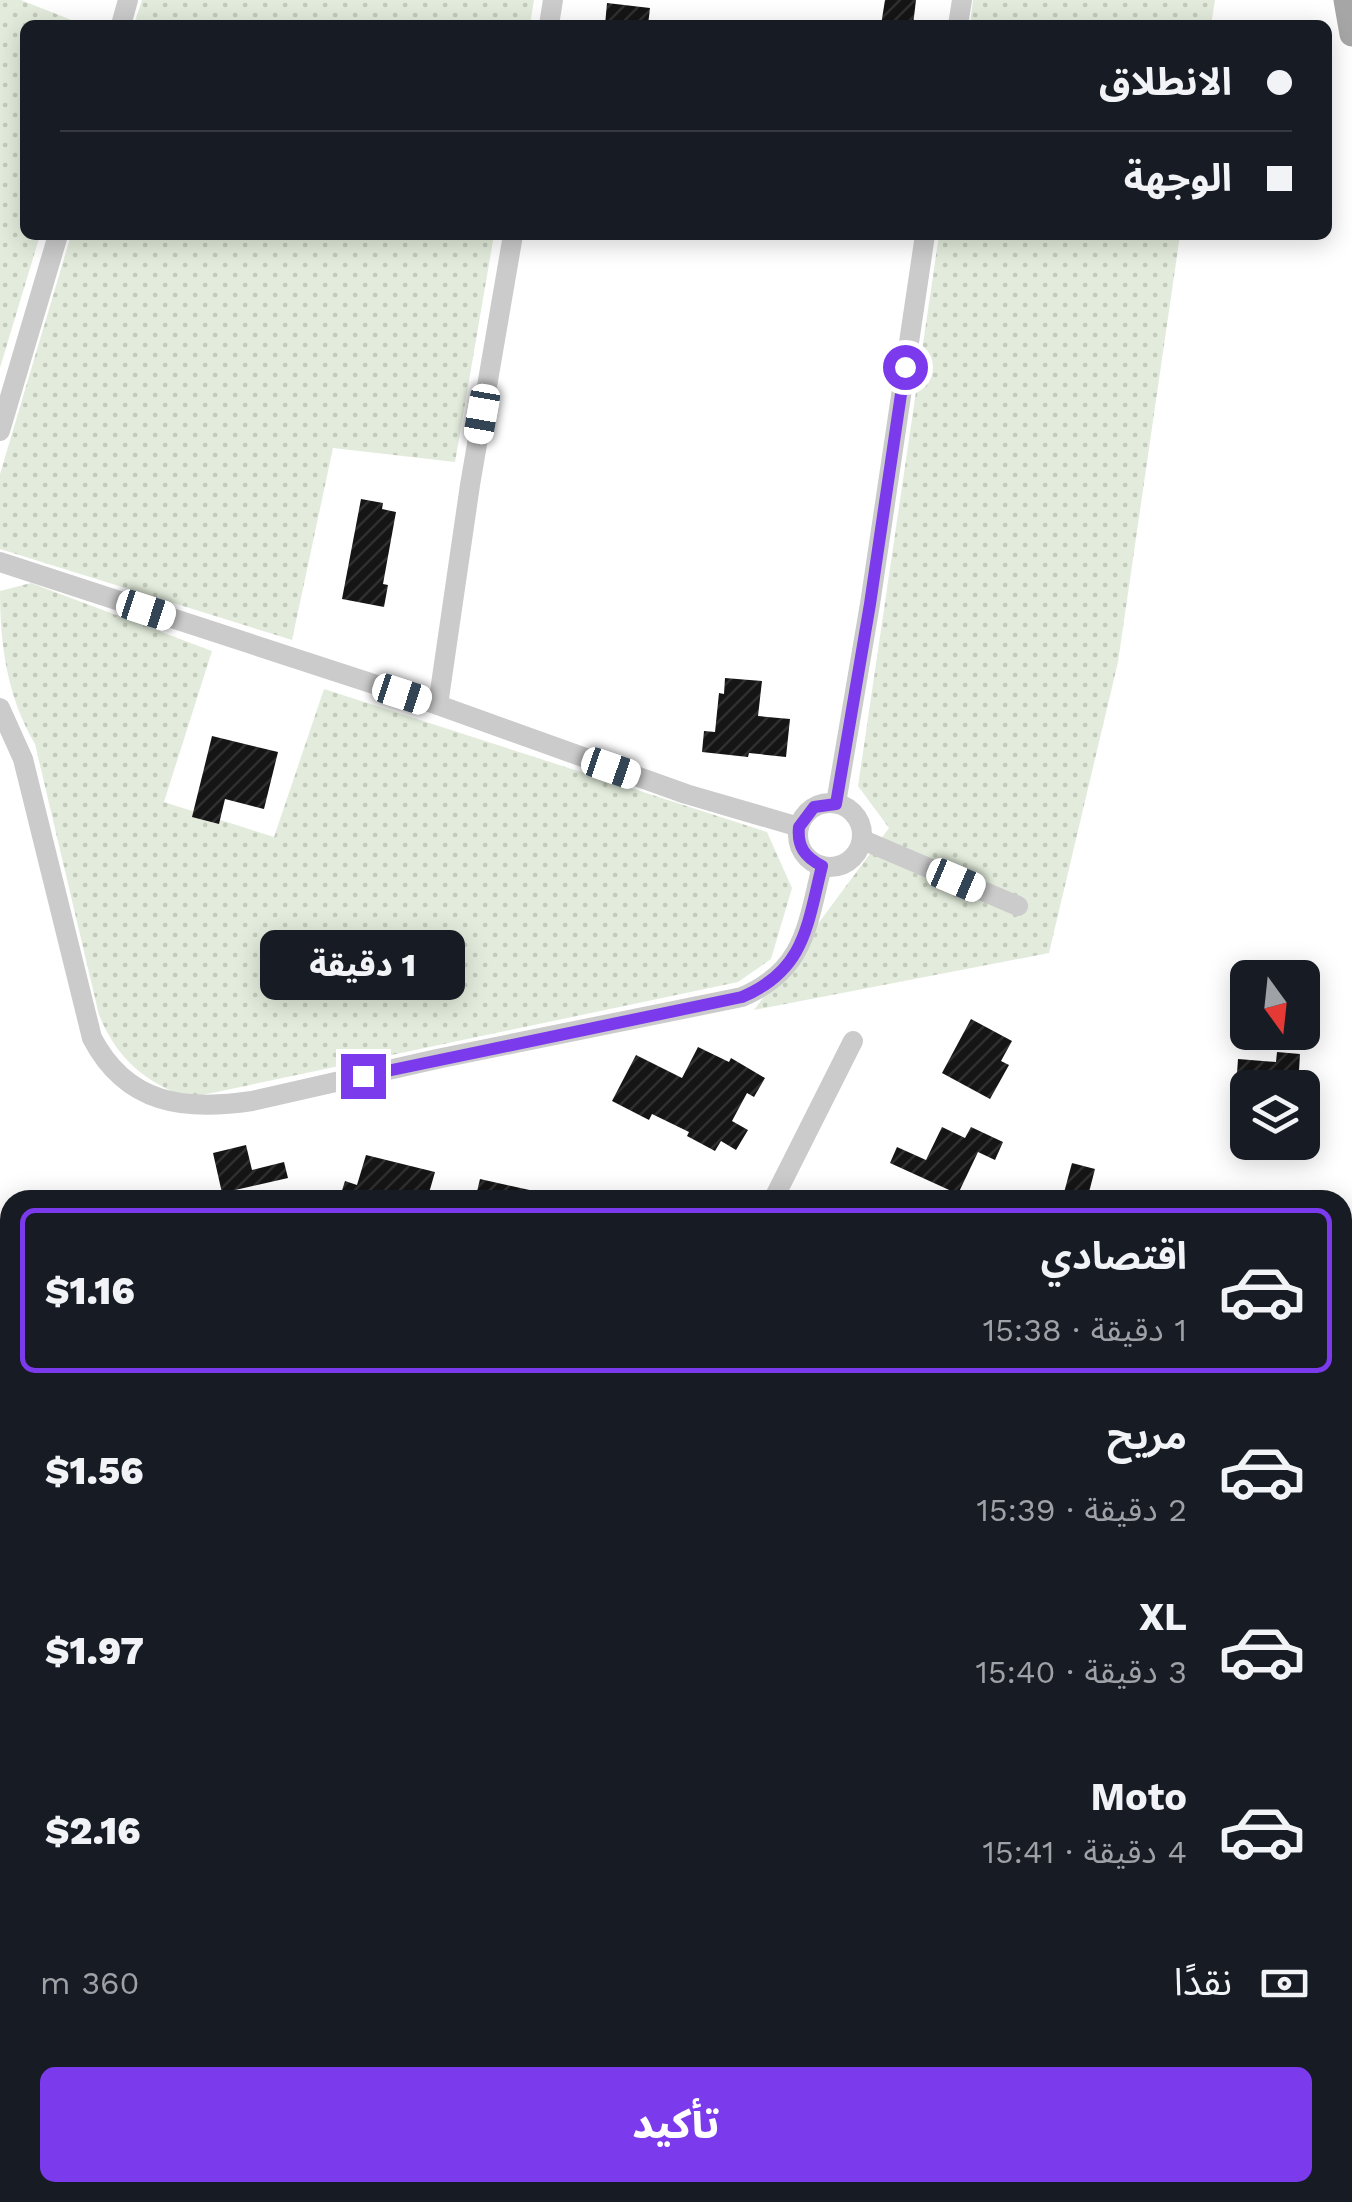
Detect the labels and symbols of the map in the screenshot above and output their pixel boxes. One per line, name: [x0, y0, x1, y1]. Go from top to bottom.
route start: [883, 345, 928, 390]
car: [462, 382, 502, 446]
car: [113, 586, 179, 634]
car: [369, 670, 435, 718]
car: [578, 744, 644, 792]
car: [923, 854, 989, 906]
callout: 1 دقيقة: [260, 931, 466, 1001]
north arrow: [1230, 960, 1320, 1050]
route end: [341, 1054, 386, 1099]

